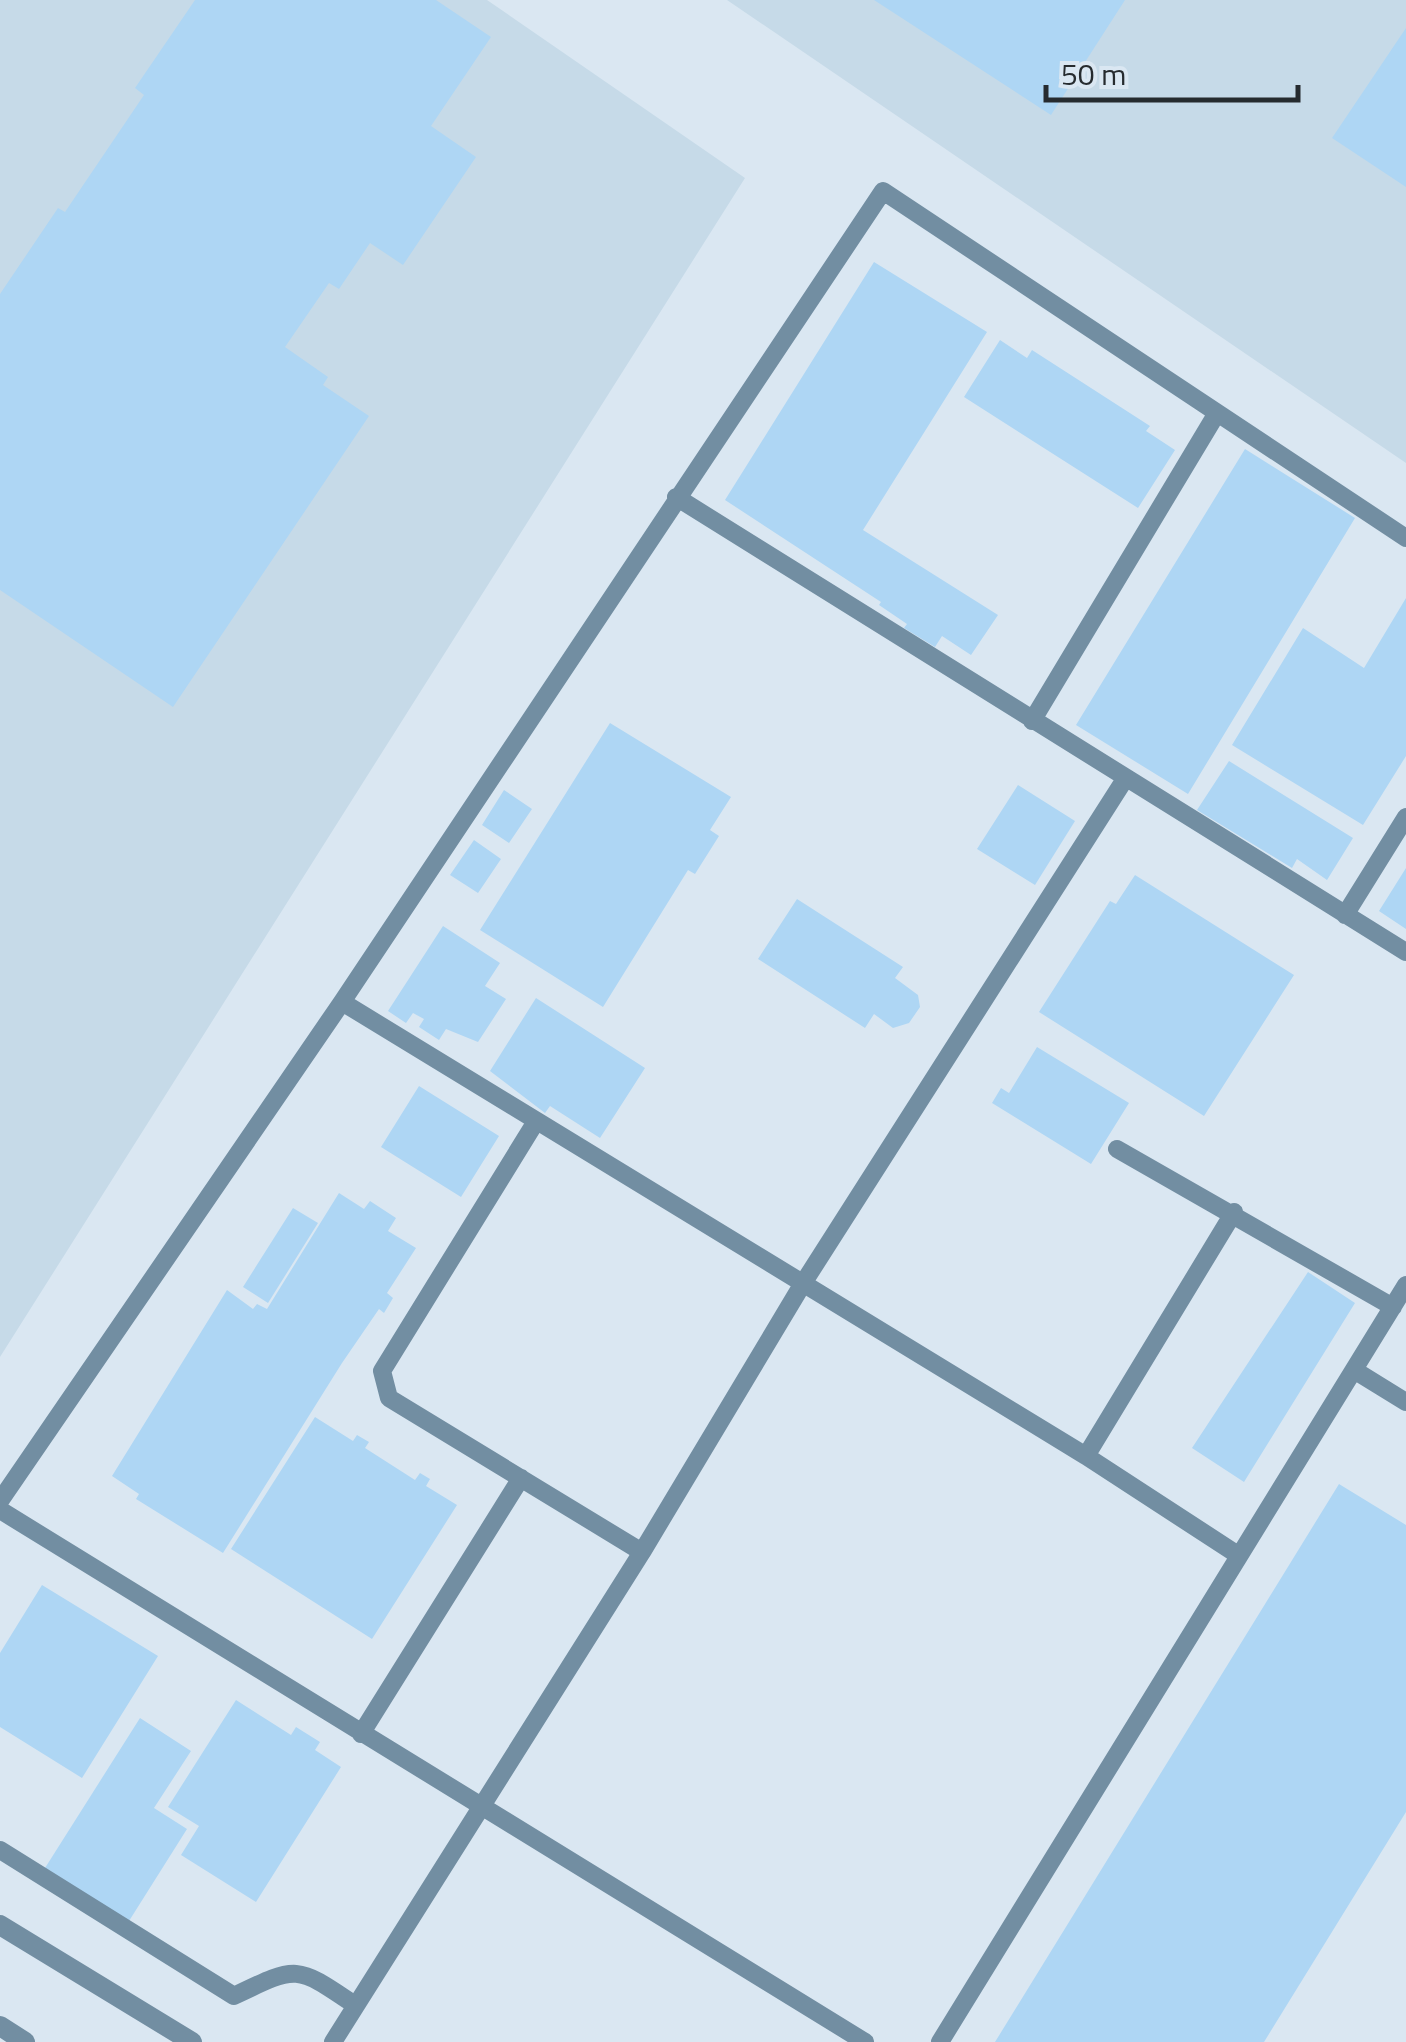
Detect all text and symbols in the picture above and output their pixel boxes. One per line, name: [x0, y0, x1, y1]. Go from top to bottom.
scale bar: [1046, 40, 1298, 102]
text: 50 m: [1061, 51, 1126, 97]

